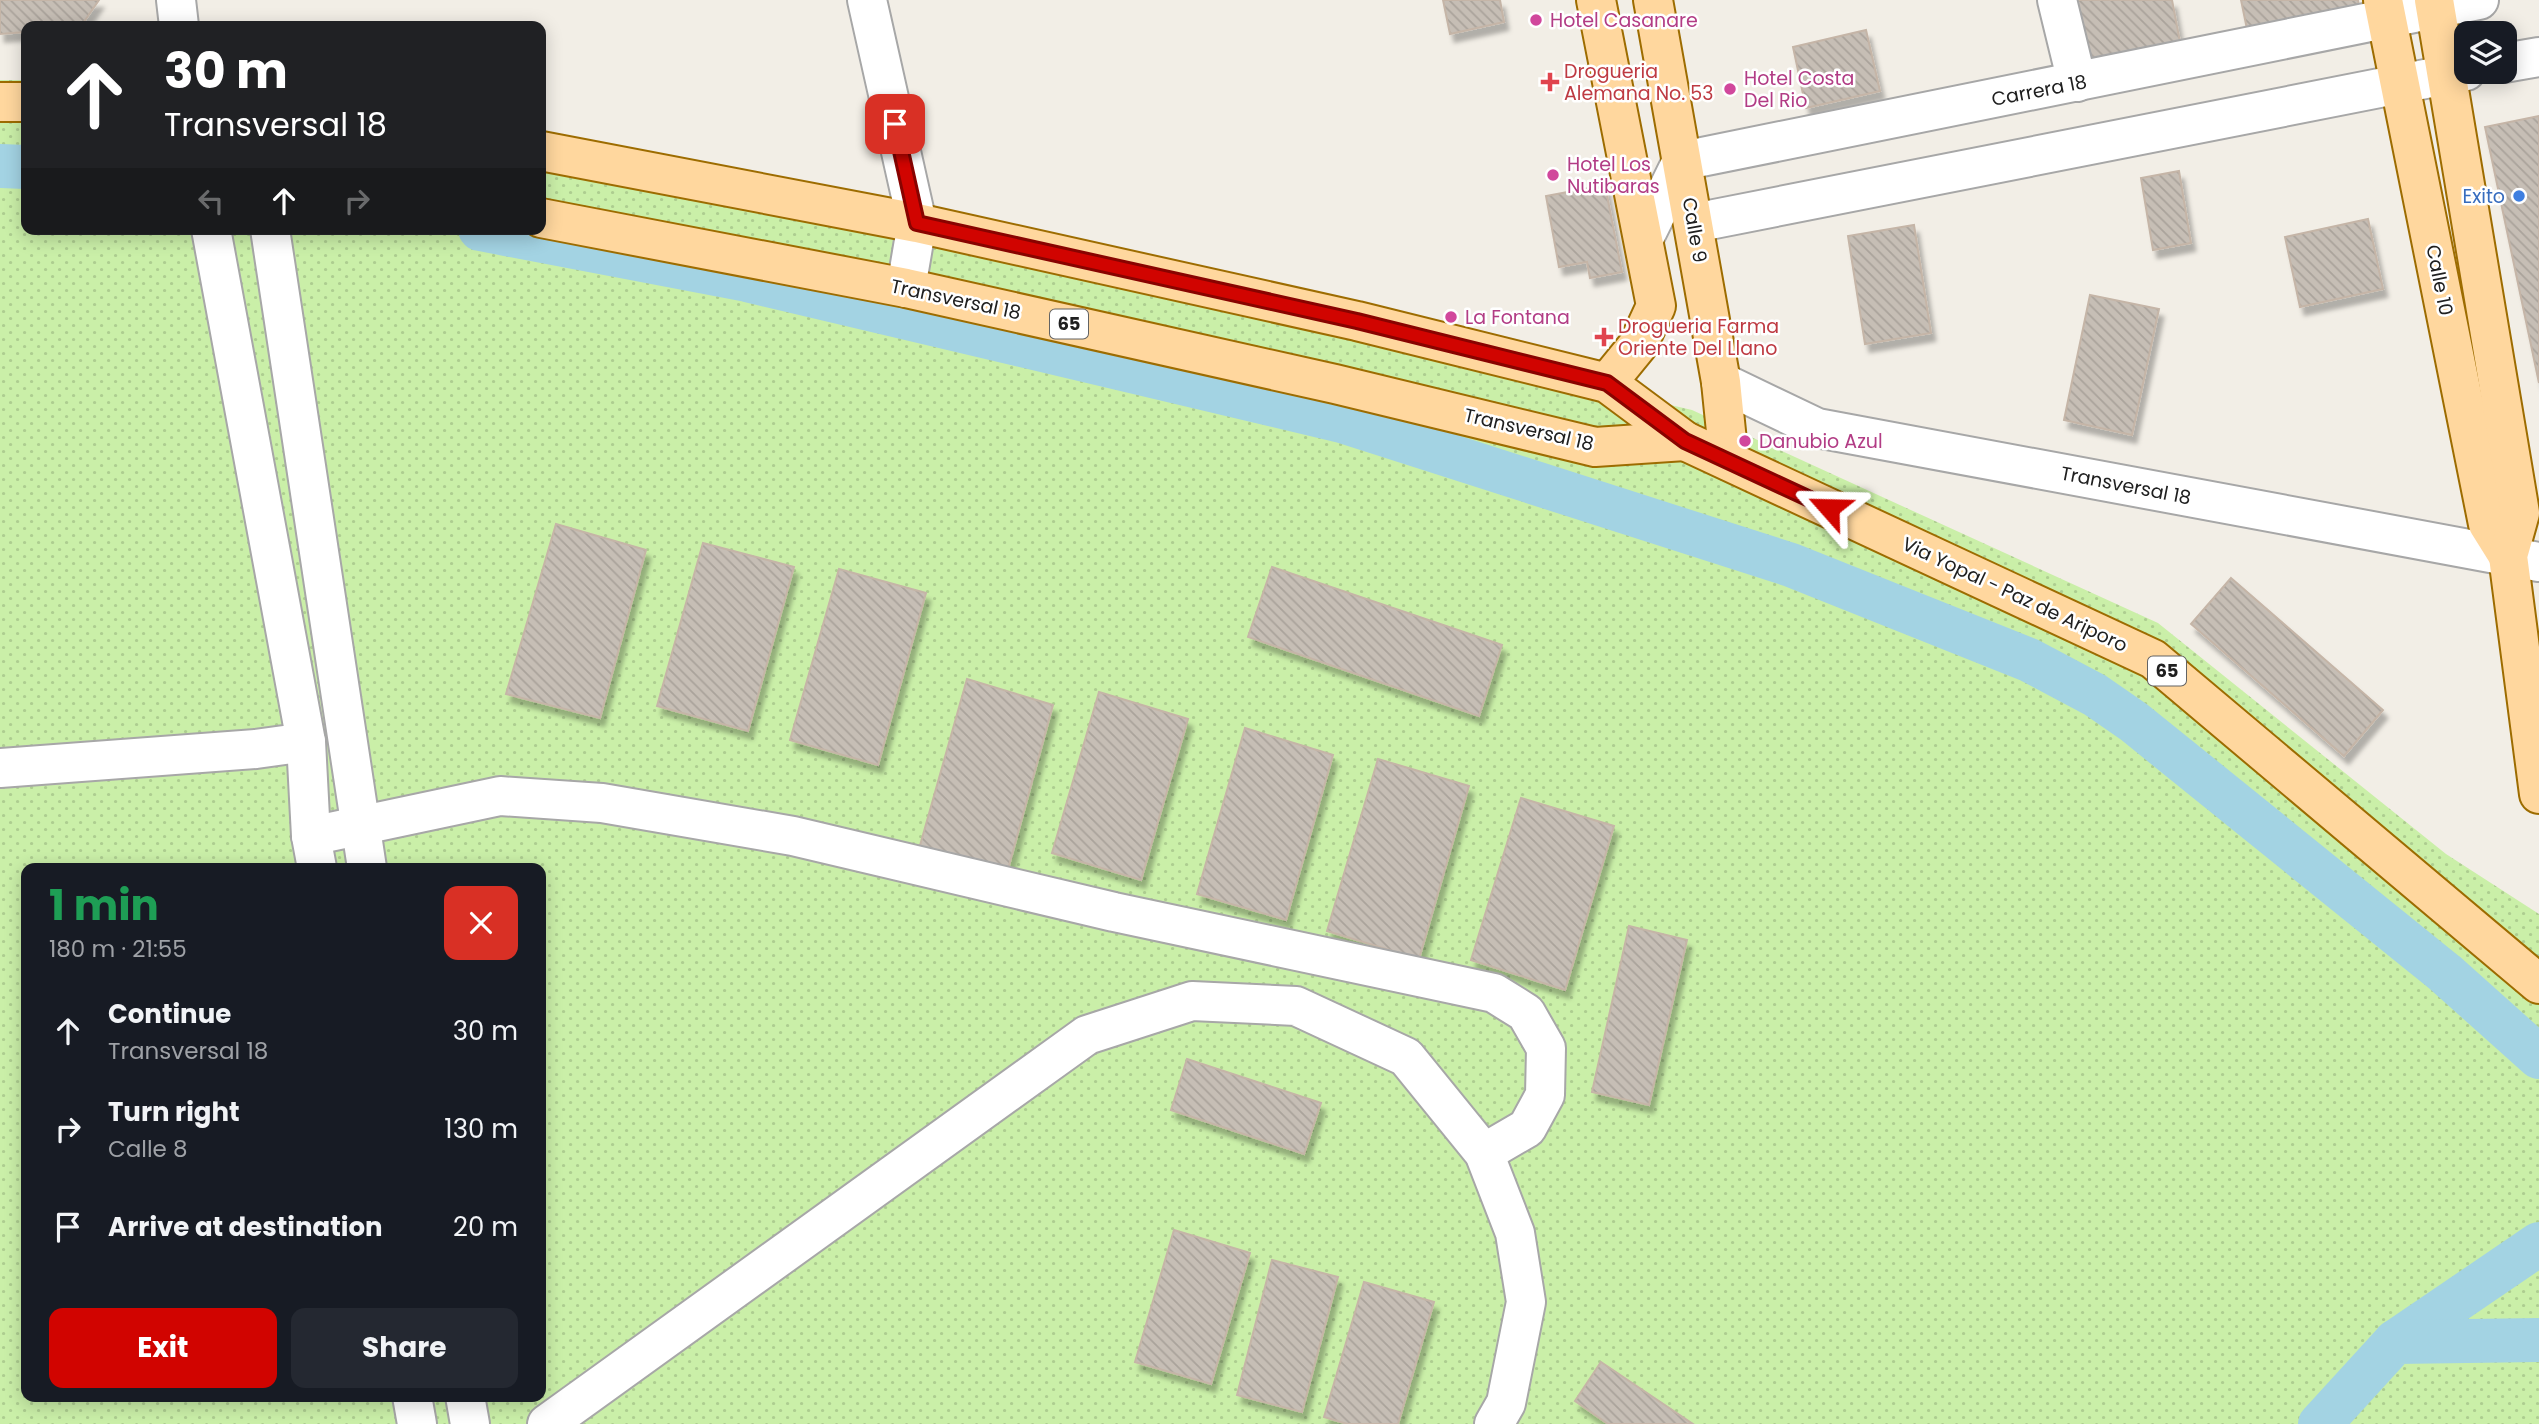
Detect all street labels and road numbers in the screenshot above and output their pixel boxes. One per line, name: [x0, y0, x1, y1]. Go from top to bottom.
street label: Carrera 18: [1989, 68, 2089, 113]
street label: Calle 9: [1676, 195, 1714, 265]
street label: Calle 10: [2419, 242, 2460, 318]
street label: Transversal 18: [888, 273, 1023, 326]
road number: 65: [1050, 310, 1088, 338]
street label: Transversal 18: [1461, 401, 1596, 458]
street label: Transversal 18: [2058, 460, 2193, 511]
street label: Via Yopal - Paz de Ariporo: [1898, 530, 2132, 659]
road number: 65: [2148, 656, 2186, 686]

